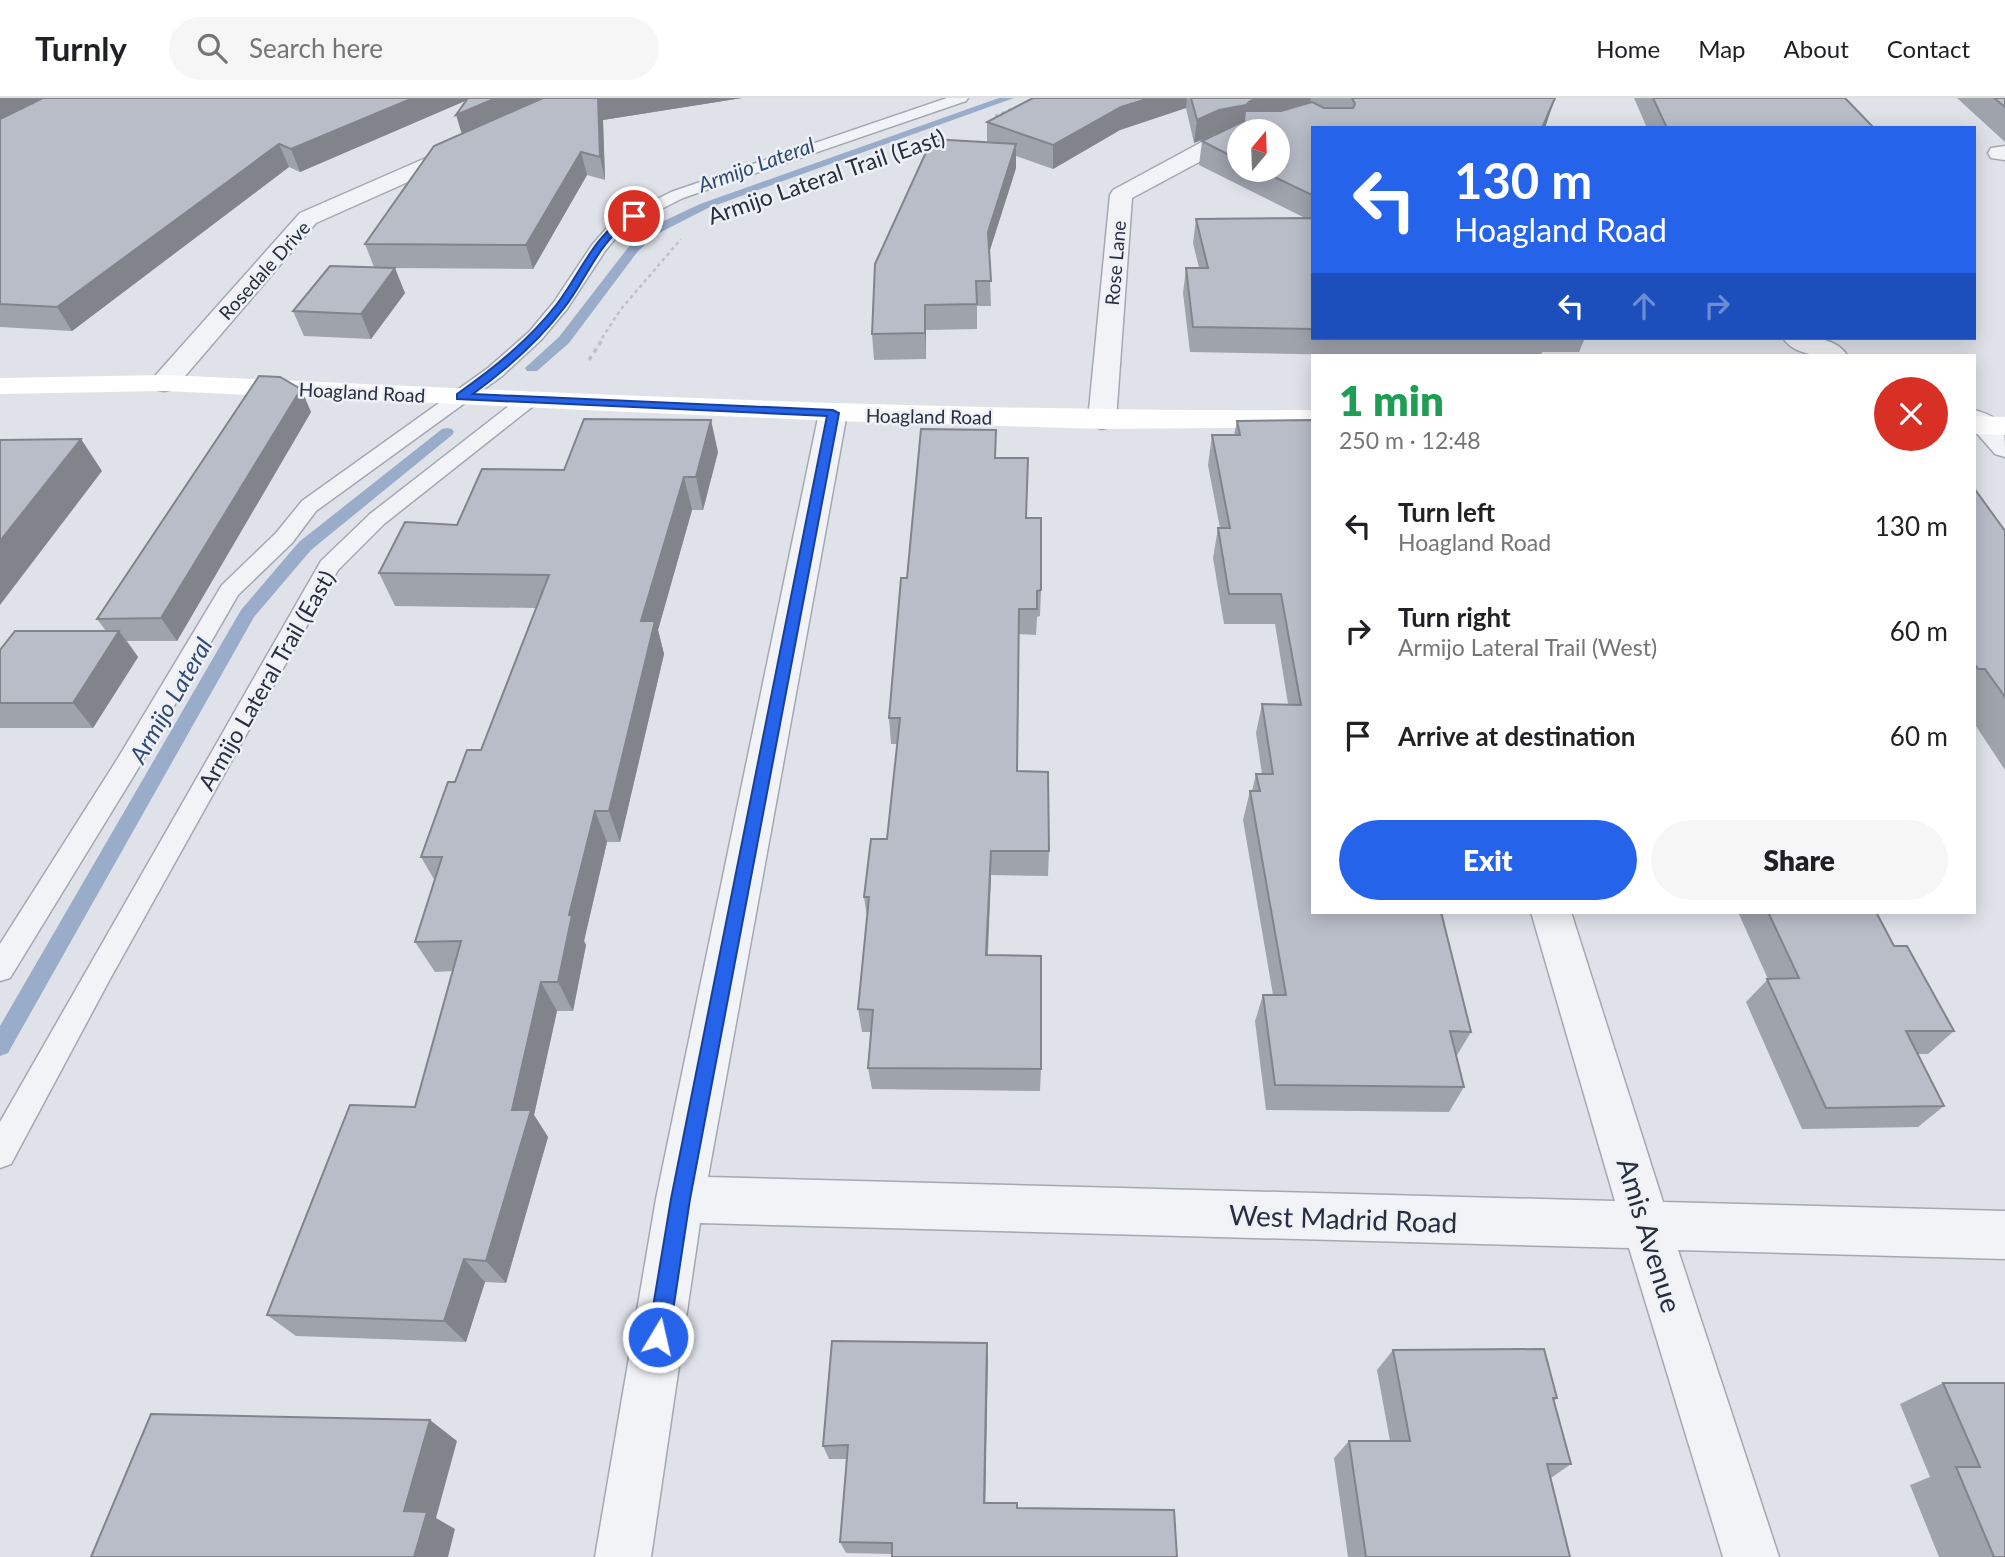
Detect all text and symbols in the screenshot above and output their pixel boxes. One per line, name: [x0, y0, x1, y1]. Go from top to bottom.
search box: [169, 17, 659, 80]
text: Turnly: [35, 28, 127, 68]
icon: search: [193, 29, 231, 67]
text: Search here: [249, 32, 383, 64]
text: Home: [1596, 34, 1660, 63]
text: Map: [1698, 34, 1746, 63]
text: About: [1784, 34, 1849, 63]
text: Contact: [1887, 34, 1970, 63]
north arrow: [1227, 119, 1290, 182]
map controls: [1227, 119, 1290, 182]
street label: Armijo Lateral Trail (East): [704, 122, 948, 230]
water label: Armijo Lateral: [693, 131, 818, 197]
text: 130 m: [1454, 151, 1592, 209]
icon: left: [1339, 154, 1430, 245]
pin: [604, 186, 664, 246]
icon: arrive: [615, 197, 653, 235]
text: Hoagland Road: [1454, 210, 1667, 249]
street label: Rosedale Drive: [214, 216, 314, 324]
street label: Rose Lane: [1100, 220, 1130, 306]
icon: left: [1552, 287, 1590, 325]
icon: ahead: [1625, 287, 1663, 325]
icon: right: [1698, 287, 1736, 325]
text: 1 min: [1339, 375, 1444, 425]
street label: Hoagland Road: [298, 377, 426, 407]
button: close: [1874, 377, 1948, 451]
street label: Hoagland Road: [866, 403, 992, 429]
text: 250 m · 12:48: [1339, 426, 1481, 454]
text: Turn left: [1398, 496, 1495, 528]
icon: left: [1339, 507, 1377, 545]
text: 130 m: [1875, 510, 1948, 542]
text: Hoagland Road: [1398, 528, 1551, 556]
street label: Armijo Lateral Trail (East): [192, 565, 340, 795]
text: Turn right: [1398, 601, 1511, 633]
icon: right: [1339, 612, 1377, 650]
text: 60 m: [1890, 615, 1948, 647]
water label: Armijo Lateral: [122, 632, 218, 769]
text: Armijo Lateral Trail (West): [1398, 633, 1657, 661]
icon: arrive: [1339, 717, 1377, 755]
text: Arrive at destination: [1398, 720, 1635, 752]
text: 60 m: [1890, 720, 1948, 752]
button: Exit: [1339, 820, 1637, 900]
button: Share: [1651, 820, 1948, 900]
street label: Amis Avenue: [1610, 1154, 1690, 1316]
street label: West Madrid Road: [1228, 1197, 1458, 1239]
position arrow: [621, 1300, 695, 1374]

